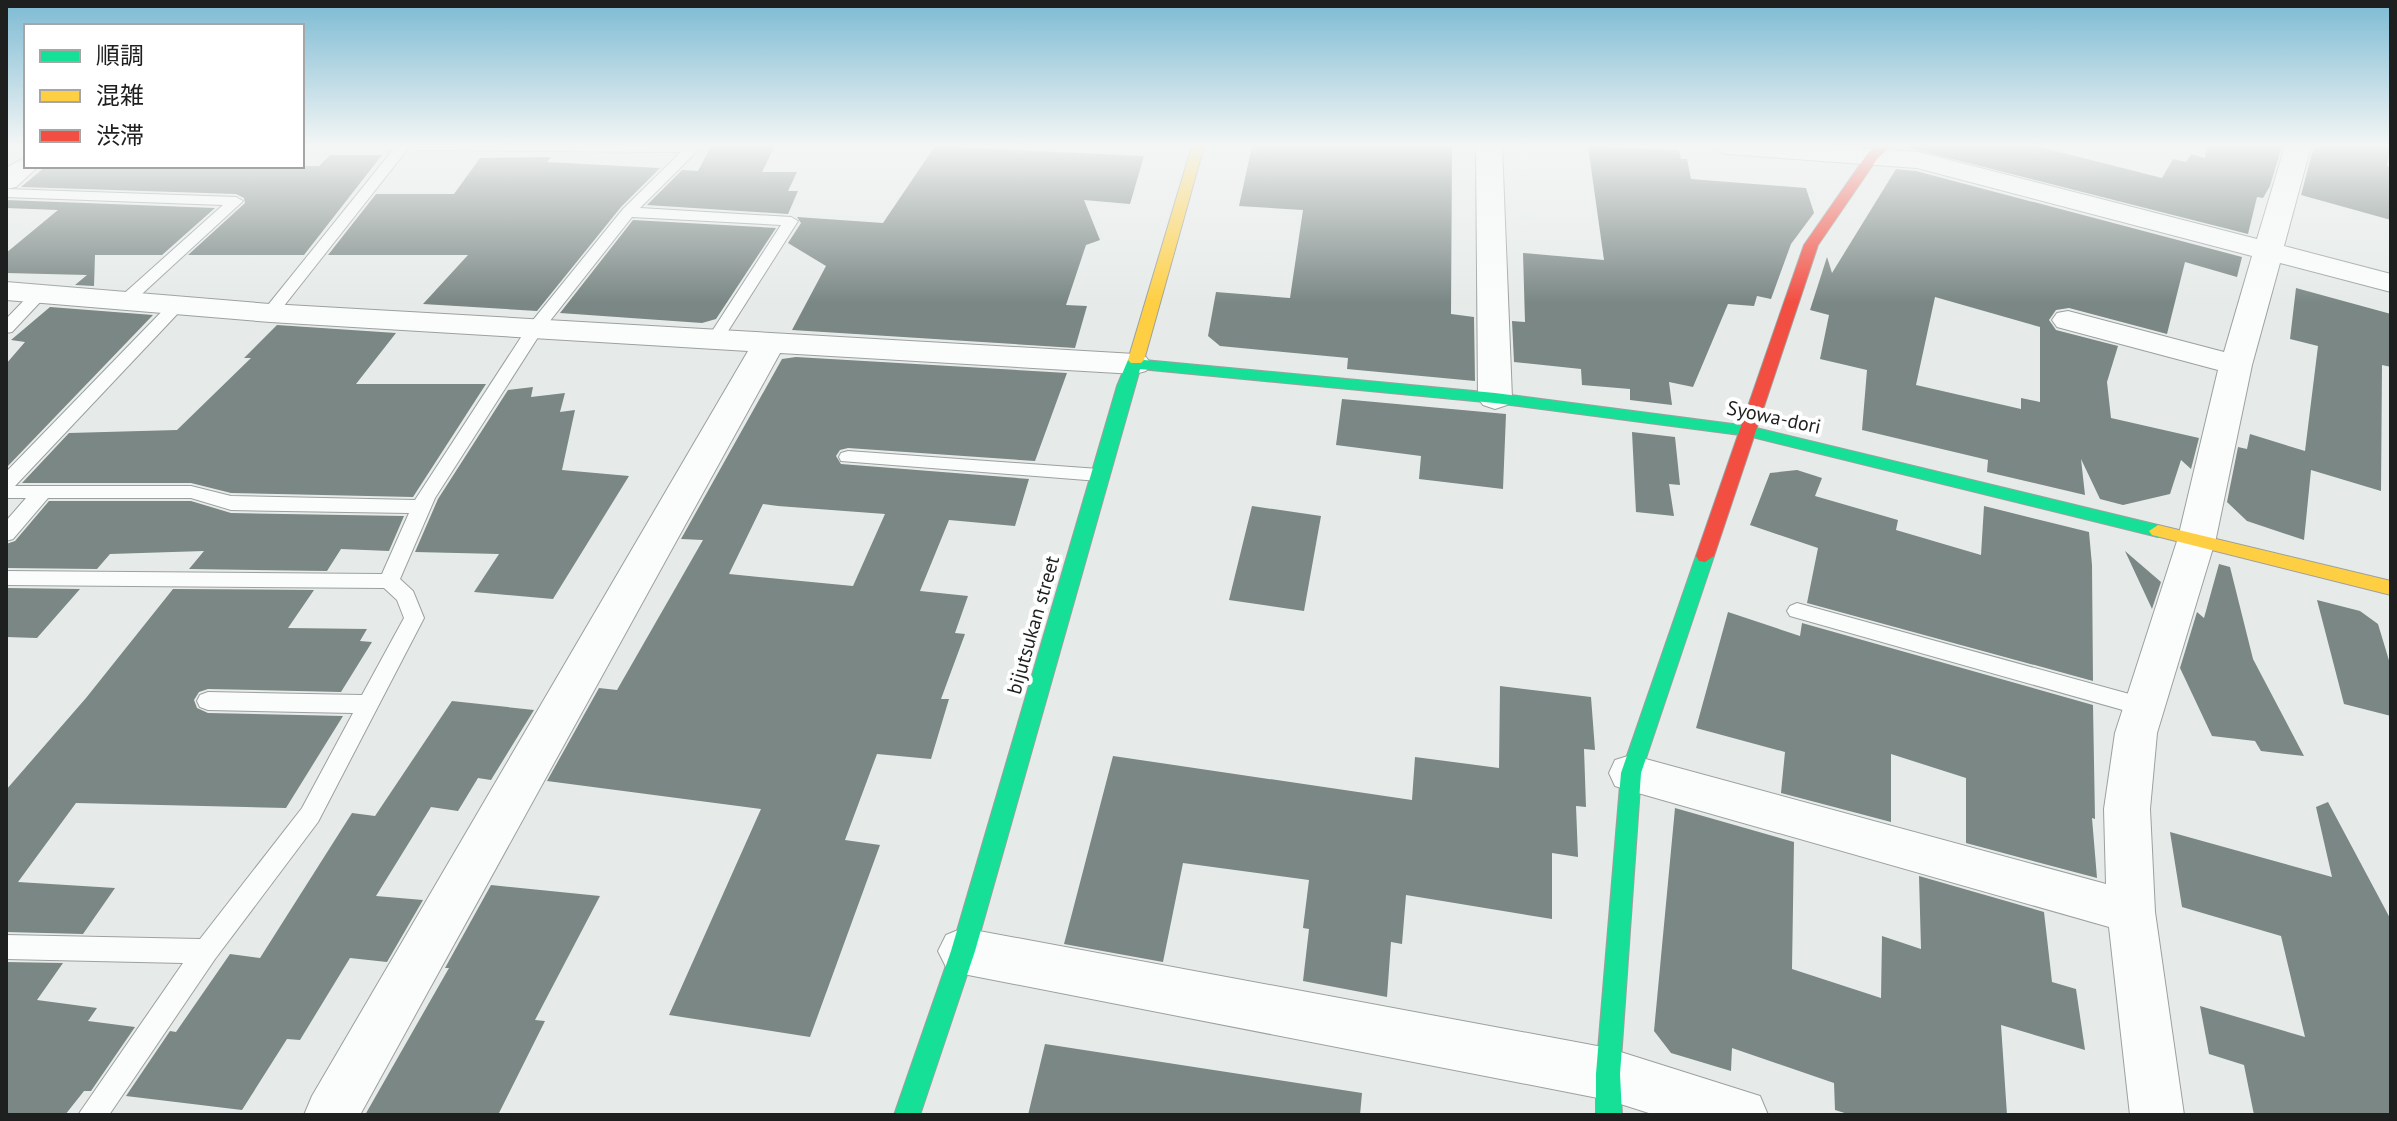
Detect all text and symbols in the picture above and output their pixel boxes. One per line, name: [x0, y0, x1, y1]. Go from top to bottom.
legend: [24, 24, 304, 168]
text: 順調: [96, 40, 144, 71]
text: 混雑: [96, 80, 144, 111]
text: 渋滞: [96, 120, 144, 151]
street label: Syowa-dori: [1724, 394, 1824, 440]
street label: bijutsukan street: [1001, 553, 1065, 697]

